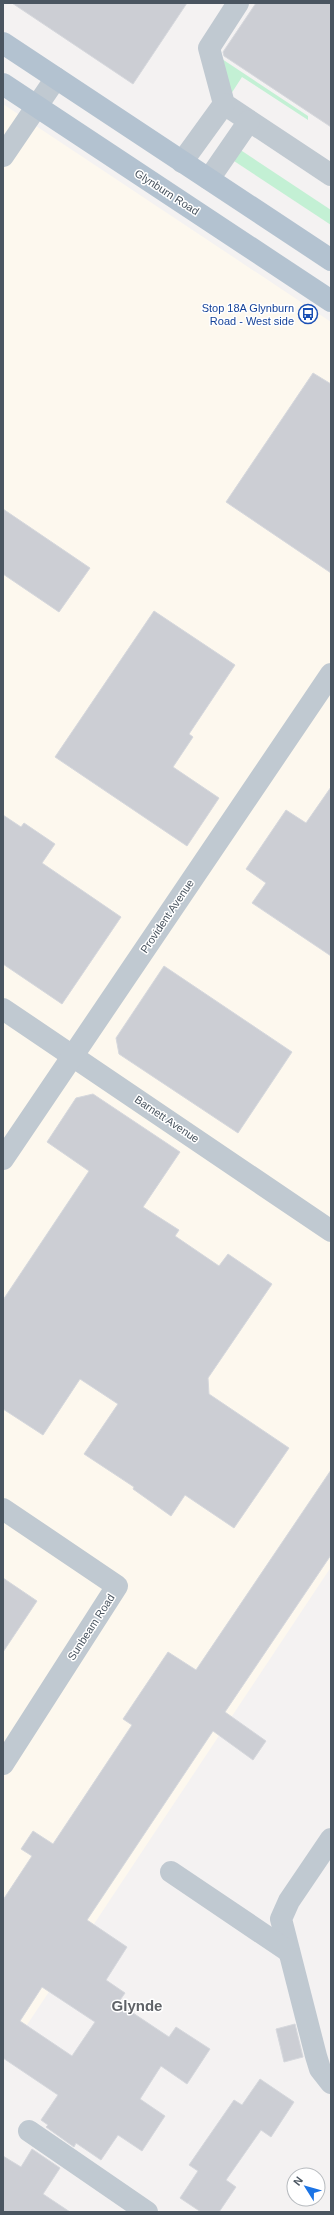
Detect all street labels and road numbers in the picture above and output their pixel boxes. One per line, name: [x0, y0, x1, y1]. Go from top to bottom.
street label: Glynburn Road: [133, 167, 201, 217]
street label: Provident Avenue: [138, 877, 196, 955]
street label: Barnett Avenue: [133, 1093, 201, 1145]
street label: Sunbeam Road: [65, 1592, 117, 1662]

